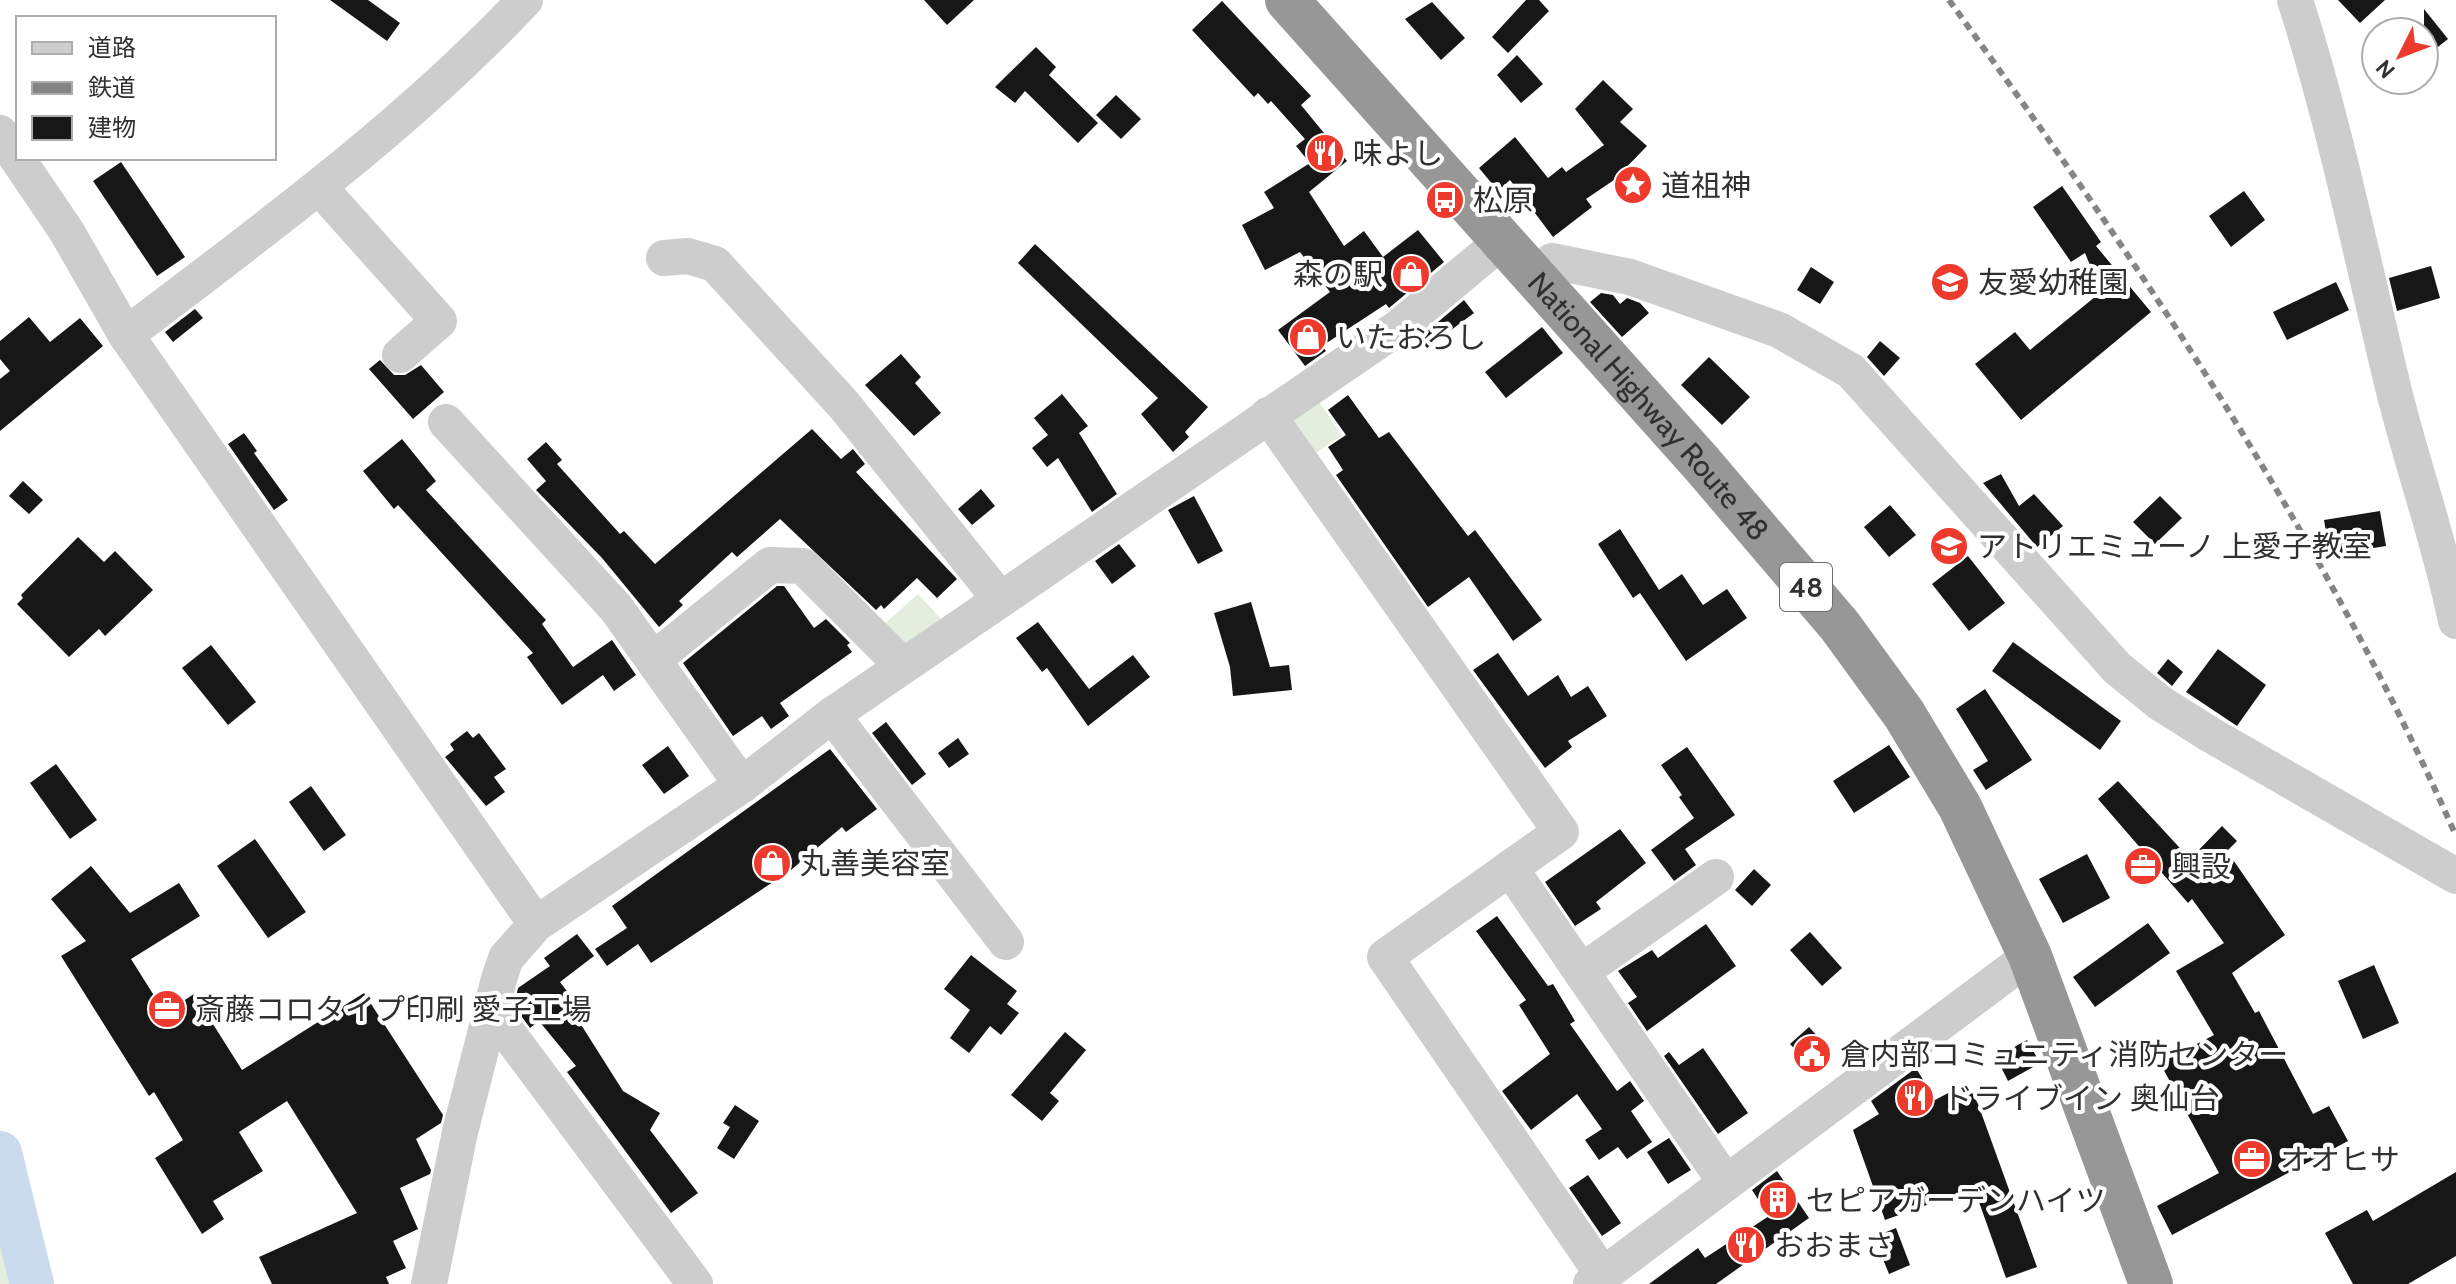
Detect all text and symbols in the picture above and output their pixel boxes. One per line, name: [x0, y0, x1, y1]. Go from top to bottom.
legend: [16, 16, 276, 160]
north arrow: [2360, 16, 2440, 96]
text: 道路: [88, 33, 136, 62]
text: N: [2370, 54, 2401, 84]
text: 鉄道: [88, 73, 136, 102]
text: 建物: [88, 113, 136, 142]
restaurant icon: 味よし: [1304, 132, 1346, 174]
place label: 味よし: [1353, 135, 1443, 172]
place icon: 道祖神: [1612, 164, 1654, 206]
place label: 道祖神: [1661, 167, 1751, 204]
bus stop icon: 松原: [1424, 179, 1466, 221]
place label: 松原: [1473, 182, 1533, 219]
shop icon: 森の駅: [1390, 253, 1432, 295]
place label: 森の駅: [1293, 256, 1383, 293]
school or university icon: 友愛幼稚園: [1929, 261, 1971, 303]
street label: National Highway Route 48: [1521, 264, 1777, 548]
place label: 友愛幼稚園: [1978, 264, 2128, 301]
shop icon: いたおろし: [1287, 316, 1329, 358]
place label: いたおろし: [1336, 319, 1486, 356]
school or university icon: アトリエミューノ 上愛子教室: [1928, 525, 1970, 567]
place label: アトリエミューノ 上愛子教室: [1977, 528, 2372, 565]
road number: 48: [1780, 563, 1832, 611]
shop icon: 丸善美容室: [751, 842, 793, 884]
place label: 丸善美容室: [800, 845, 950, 882]
office icon: 興設: [2122, 845, 2164, 887]
place label: 興設: [2171, 848, 2231, 885]
office icon: 斎藤コロタイプ印刷 愛子工場: [146, 988, 188, 1030]
place label: 斎藤コロタイプ印刷 愛子工場: [195, 991, 592, 1028]
public building icon: 倉内部コミュニティ消防センター: [1791, 1033, 1833, 1075]
place label: 倉内部コミュニティ消防センター: [1840, 1036, 2288, 1073]
restaurant icon: ドライブイン 奥仙台: [1894, 1077, 1936, 1119]
place label: ドライブイン 奥仙台: [1943, 1080, 2220, 1117]
office icon: オオヒサ: [2231, 1138, 2273, 1180]
place label: オオヒサ: [2280, 1141, 2400, 1178]
building icon: セピアガーデンハイツ: [1757, 1179, 1799, 1221]
place label: セピアガーデンハイツ: [1806, 1182, 2105, 1219]
restaurant icon: おおまさ: [1725, 1224, 1767, 1266]
place label: おおまさ: [1774, 1227, 1894, 1264]

